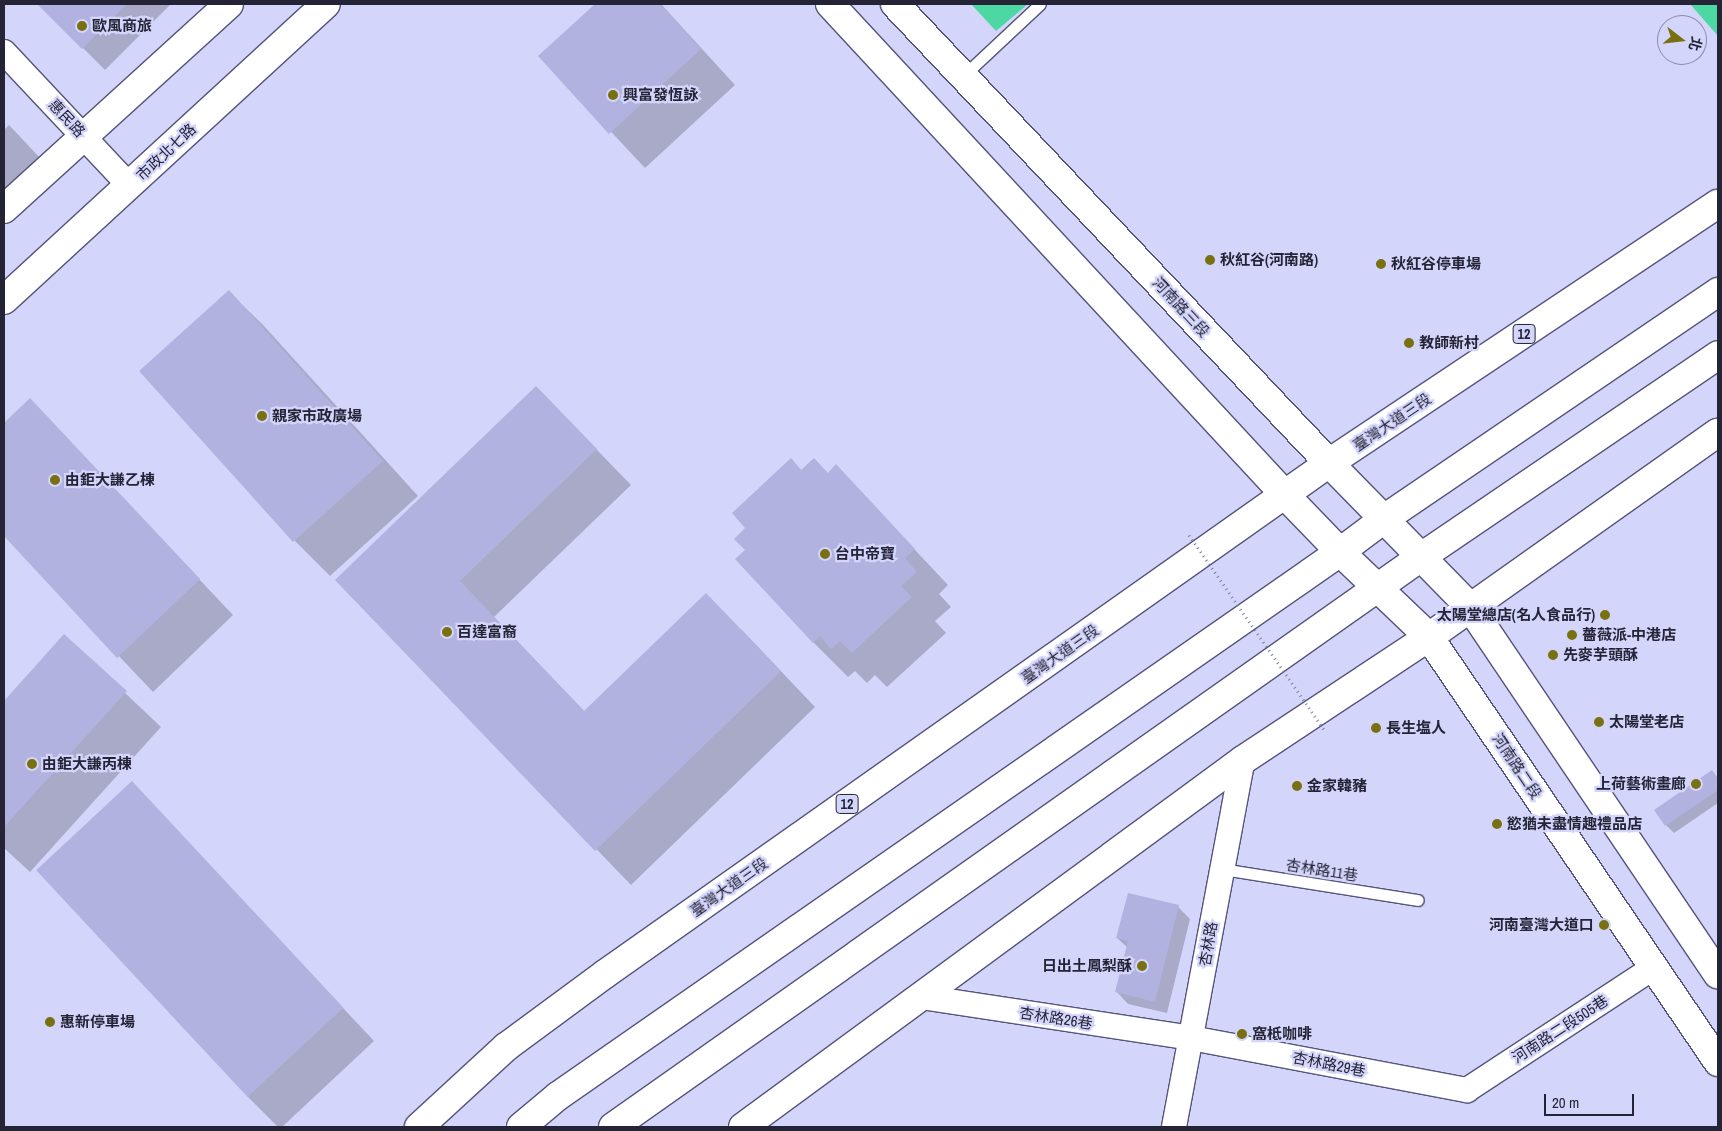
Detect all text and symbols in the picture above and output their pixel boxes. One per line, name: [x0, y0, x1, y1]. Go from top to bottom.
north arrow: [1657, 15, 1707, 65]
place label: 歐風商旅: [92, 17, 152, 35]
marker: 歐風商旅: [76, 20, 88, 32]
text: 北: [1685, 35, 1706, 53]
place label: 興富發恆詠: [623, 86, 698, 104]
marker: 興富發恆詠: [607, 89, 619, 101]
street label: 惠民路: [45, 95, 89, 141]
street label: 市政北七路: [132, 120, 200, 184]
place label: 秋紅谷(河南路): [1220, 251, 1318, 269]
marker: 秋紅谷(河南路): [1204, 254, 1216, 266]
place label: 秋紅谷停車場: [1391, 255, 1481, 273]
marker: 秋紅谷停車場: [1375, 258, 1387, 270]
street label: 河南路三段: [1149, 273, 1213, 341]
road number: 12: [1512, 322, 1536, 346]
place label: 教師新村: [1419, 334, 1479, 352]
marker: 教師新村: [1403, 337, 1415, 349]
street label: 臺灣大道三段: [1350, 389, 1434, 455]
place label: 親家市政廣場: [272, 407, 362, 425]
marker: 親家市政廣場: [256, 410, 268, 422]
place label: 由鉅大謙乙棟: [65, 471, 155, 489]
marker: 由鉅大謙乙棟: [49, 474, 61, 486]
place label: 台中帝寶: [835, 545, 895, 563]
marker: 台中帝寶: [819, 548, 831, 560]
place label: 太陽堂總店(名人食品行): [1437, 606, 1595, 624]
marker: 太陽堂總店(名人食品行): [1599, 609, 1611, 621]
street label: 臺灣大道三段: [1018, 621, 1102, 687]
place label: 百達富裔: [457, 623, 517, 641]
marker: 百達富裔: [441, 626, 453, 638]
place label: 薔薇派-中港店: [1582, 626, 1676, 644]
marker: 薔薇派-中港店: [1566, 629, 1578, 641]
place label: 先麥芋頭酥: [1563, 646, 1638, 664]
marker: 先麥芋頭酥: [1547, 649, 1559, 661]
place label: 太陽堂老店: [1609, 713, 1684, 731]
marker: 太陽堂老店: [1593, 716, 1605, 728]
place label: 長生塩人: [1386, 719, 1446, 737]
marker: 長生塩人: [1370, 722, 1382, 734]
street label: 河南路二段: [1489, 730, 1545, 802]
place label: 由鉅大謙丙棟: [42, 755, 132, 773]
marker: 由鉅大謙丙棟: [26, 758, 38, 770]
place label: 上荷藝術畫廊: [1596, 775, 1686, 793]
place label: 金家韓豬: [1307, 777, 1367, 795]
marker: 上荷藝術畫廊: [1690, 778, 1702, 790]
marker: 金家韓豬: [1291, 780, 1303, 792]
road number: 12: [834, 792, 860, 816]
place label: 慾猶未盡情趣禮品店: [1507, 815, 1642, 833]
marker: 慾猶未盡情趣禮品店: [1491, 818, 1503, 830]
street label: 臺灣大道三段: [687, 854, 771, 920]
street label: 杏林路11巷: [1285, 855, 1359, 885]
place label: 河南臺灣大道口: [1489, 916, 1594, 934]
marker: 河南臺灣大道口: [1598, 919, 1610, 931]
street label: 杏林路: [1195, 920, 1221, 968]
place label: 日出土鳳梨酥: [1042, 957, 1132, 975]
marker: 日出土鳳梨酥: [1136, 960, 1148, 972]
street label: 河南路二段505巷: [1509, 991, 1611, 1067]
street label: 杏林路26巷: [1018, 1003, 1094, 1033]
place label: 惠新停車場: [60, 1013, 135, 1031]
marker: 惠新停車場: [44, 1016, 56, 1028]
place label: 窩柢咖啡: [1252, 1025, 1312, 1043]
marker: 窩柢咖啡: [1236, 1028, 1248, 1040]
street label: 杏林路29巷: [1291, 1048, 1367, 1080]
scale bar: [1547, 1084, 1637, 1116]
text: 20 m: [1552, 1092, 1579, 1113]

